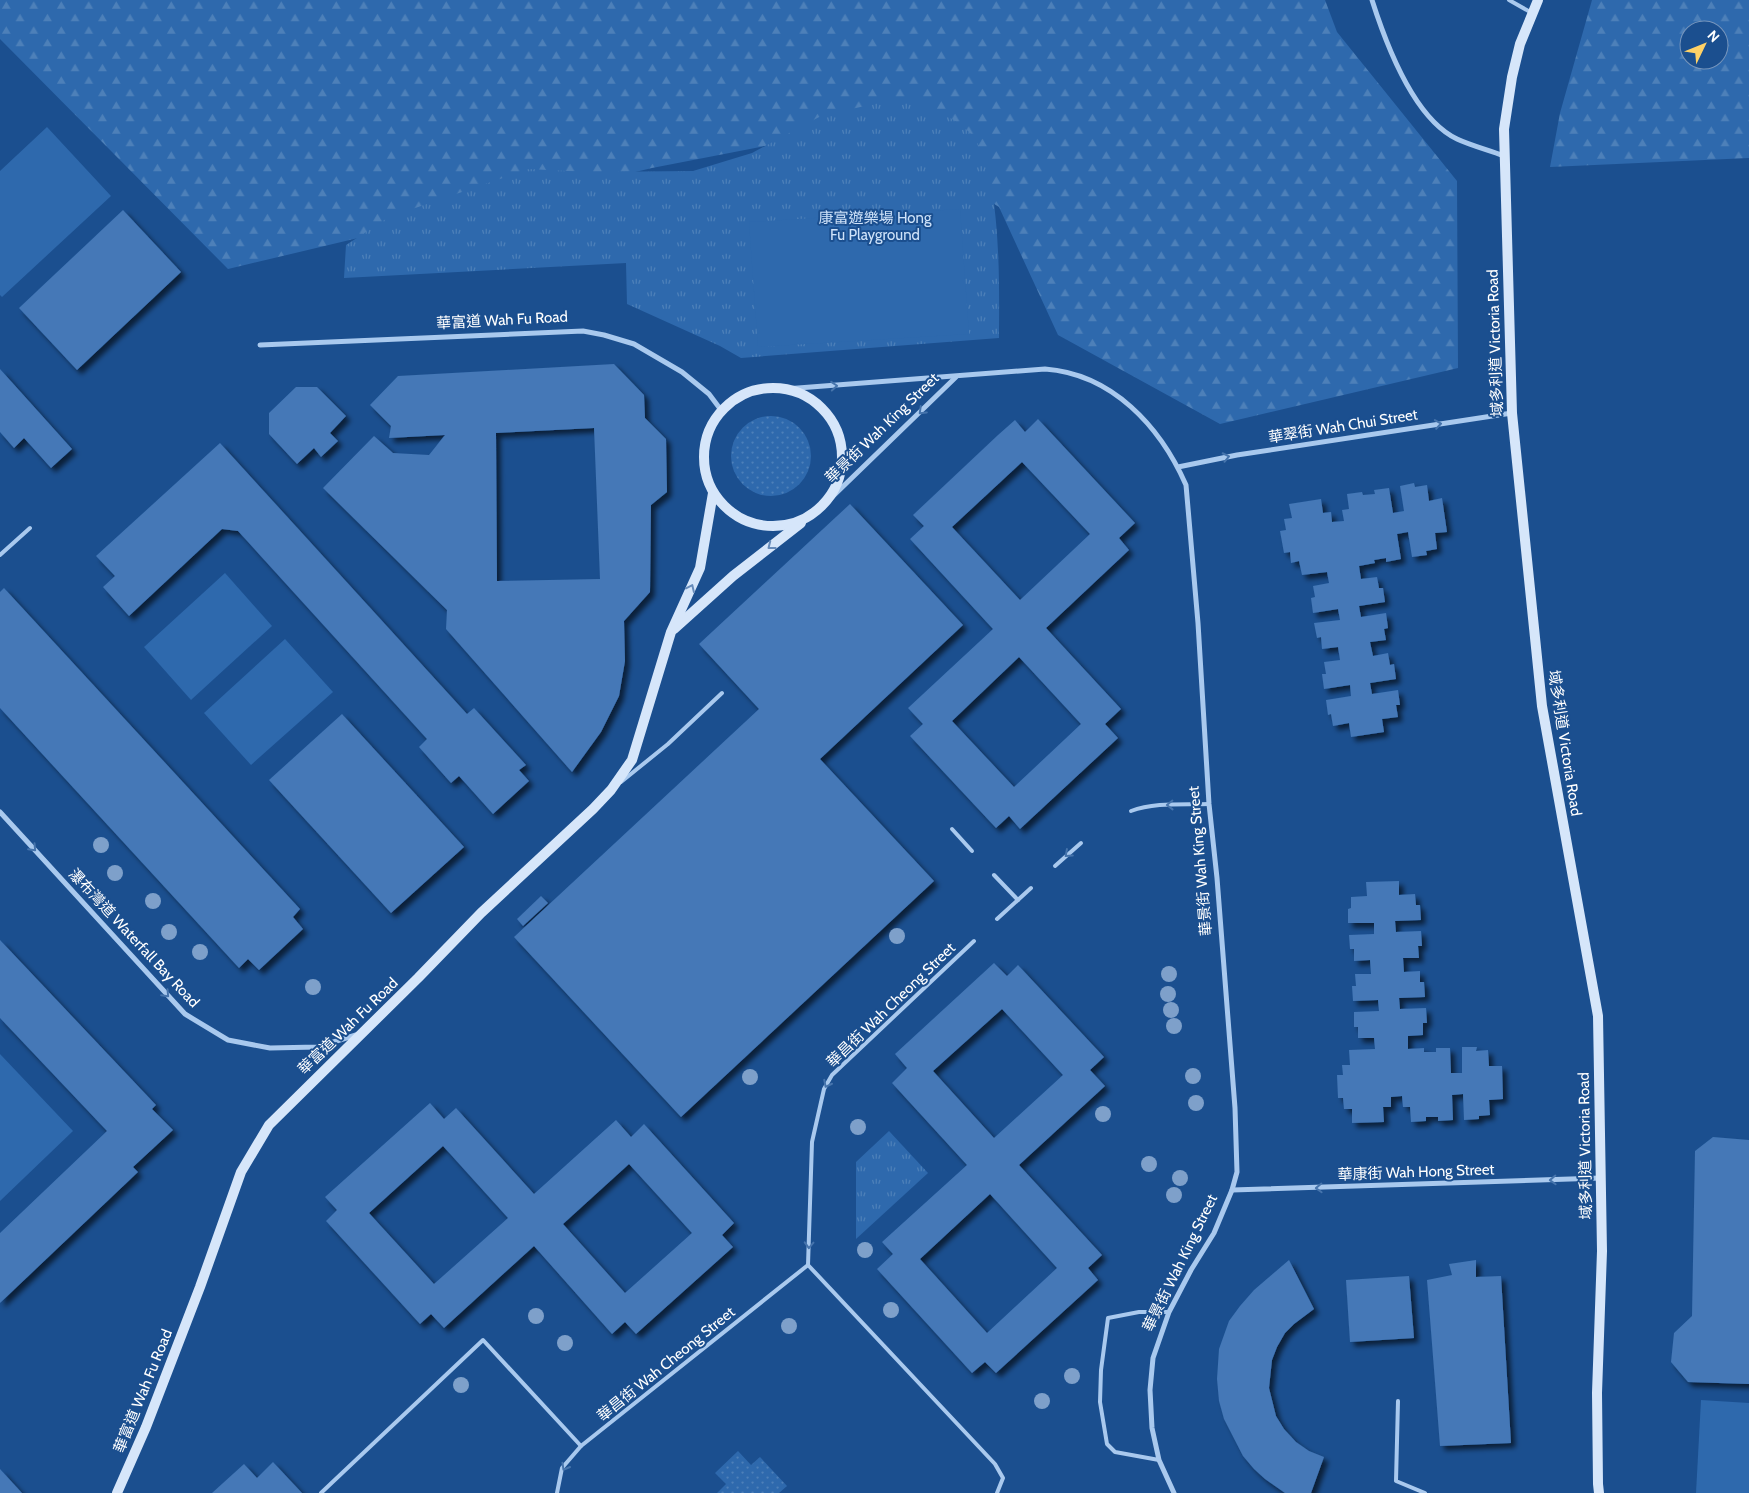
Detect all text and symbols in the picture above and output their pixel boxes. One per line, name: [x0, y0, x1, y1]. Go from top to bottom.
north arrow: [1679, 20, 1729, 70]
text: N: [1704, 26, 1723, 46]
park label: 康富遊樂場 Hong Fu Playground: [819, 209, 932, 244]
street label: 域多利道 Victoria Road: [1483, 269, 1507, 417]
street label: 華富道 Wah Fu Road: [436, 308, 568, 332]
street label: 華景街 Wah King Street: [822, 369, 942, 487]
one-way arrow: [830, 380, 838, 391]
one-way arrow: [918, 405, 927, 414]
street label: 華翠街 Wah Chui Street: [1267, 405, 1419, 447]
one-way arrow: [1435, 419, 1443, 430]
one-way arrow: [1221, 453, 1230, 463]
one-way arrow: [768, 541, 777, 549]
one-way arrow: [685, 584, 696, 593]
street label: 域多利道 Victoria Road: [1545, 669, 1585, 817]
street label: 華景街 Wah King Street: [1184, 785, 1216, 937]
one-way arrow: [1165, 800, 1173, 810]
one-way arrow: [27, 842, 36, 851]
one-way arrow: [1065, 848, 1074, 857]
street label: 瀑布灣道 Waterfall Bay Road: [65, 865, 203, 1011]
street label: 華昌街 Wah Cheong Street: [823, 939, 959, 1071]
street label: 華富道 Wah Fu Road: [294, 974, 402, 1078]
one-way arrow: [161, 988, 170, 997]
street label: 域多利道 Victoria Road: [1575, 1072, 1595, 1220]
one-way arrow: [823, 1079, 833, 1088]
street label: 華康街 Wah Hong Street: [1337, 1160, 1495, 1184]
one-way arrow: [1548, 1174, 1556, 1185]
one-way arrow: [1315, 1182, 1323, 1193]
street label: 華景街 Wah King Street: [1139, 1191, 1221, 1335]
one-way arrow: [803, 1241, 814, 1249]
street label: 華昌街 Wah Cheong Street: [594, 1303, 738, 1425]
street label: 華富道 Wah Fu Road: [110, 1327, 176, 1455]
one-way arrow: [561, 1462, 571, 1471]

